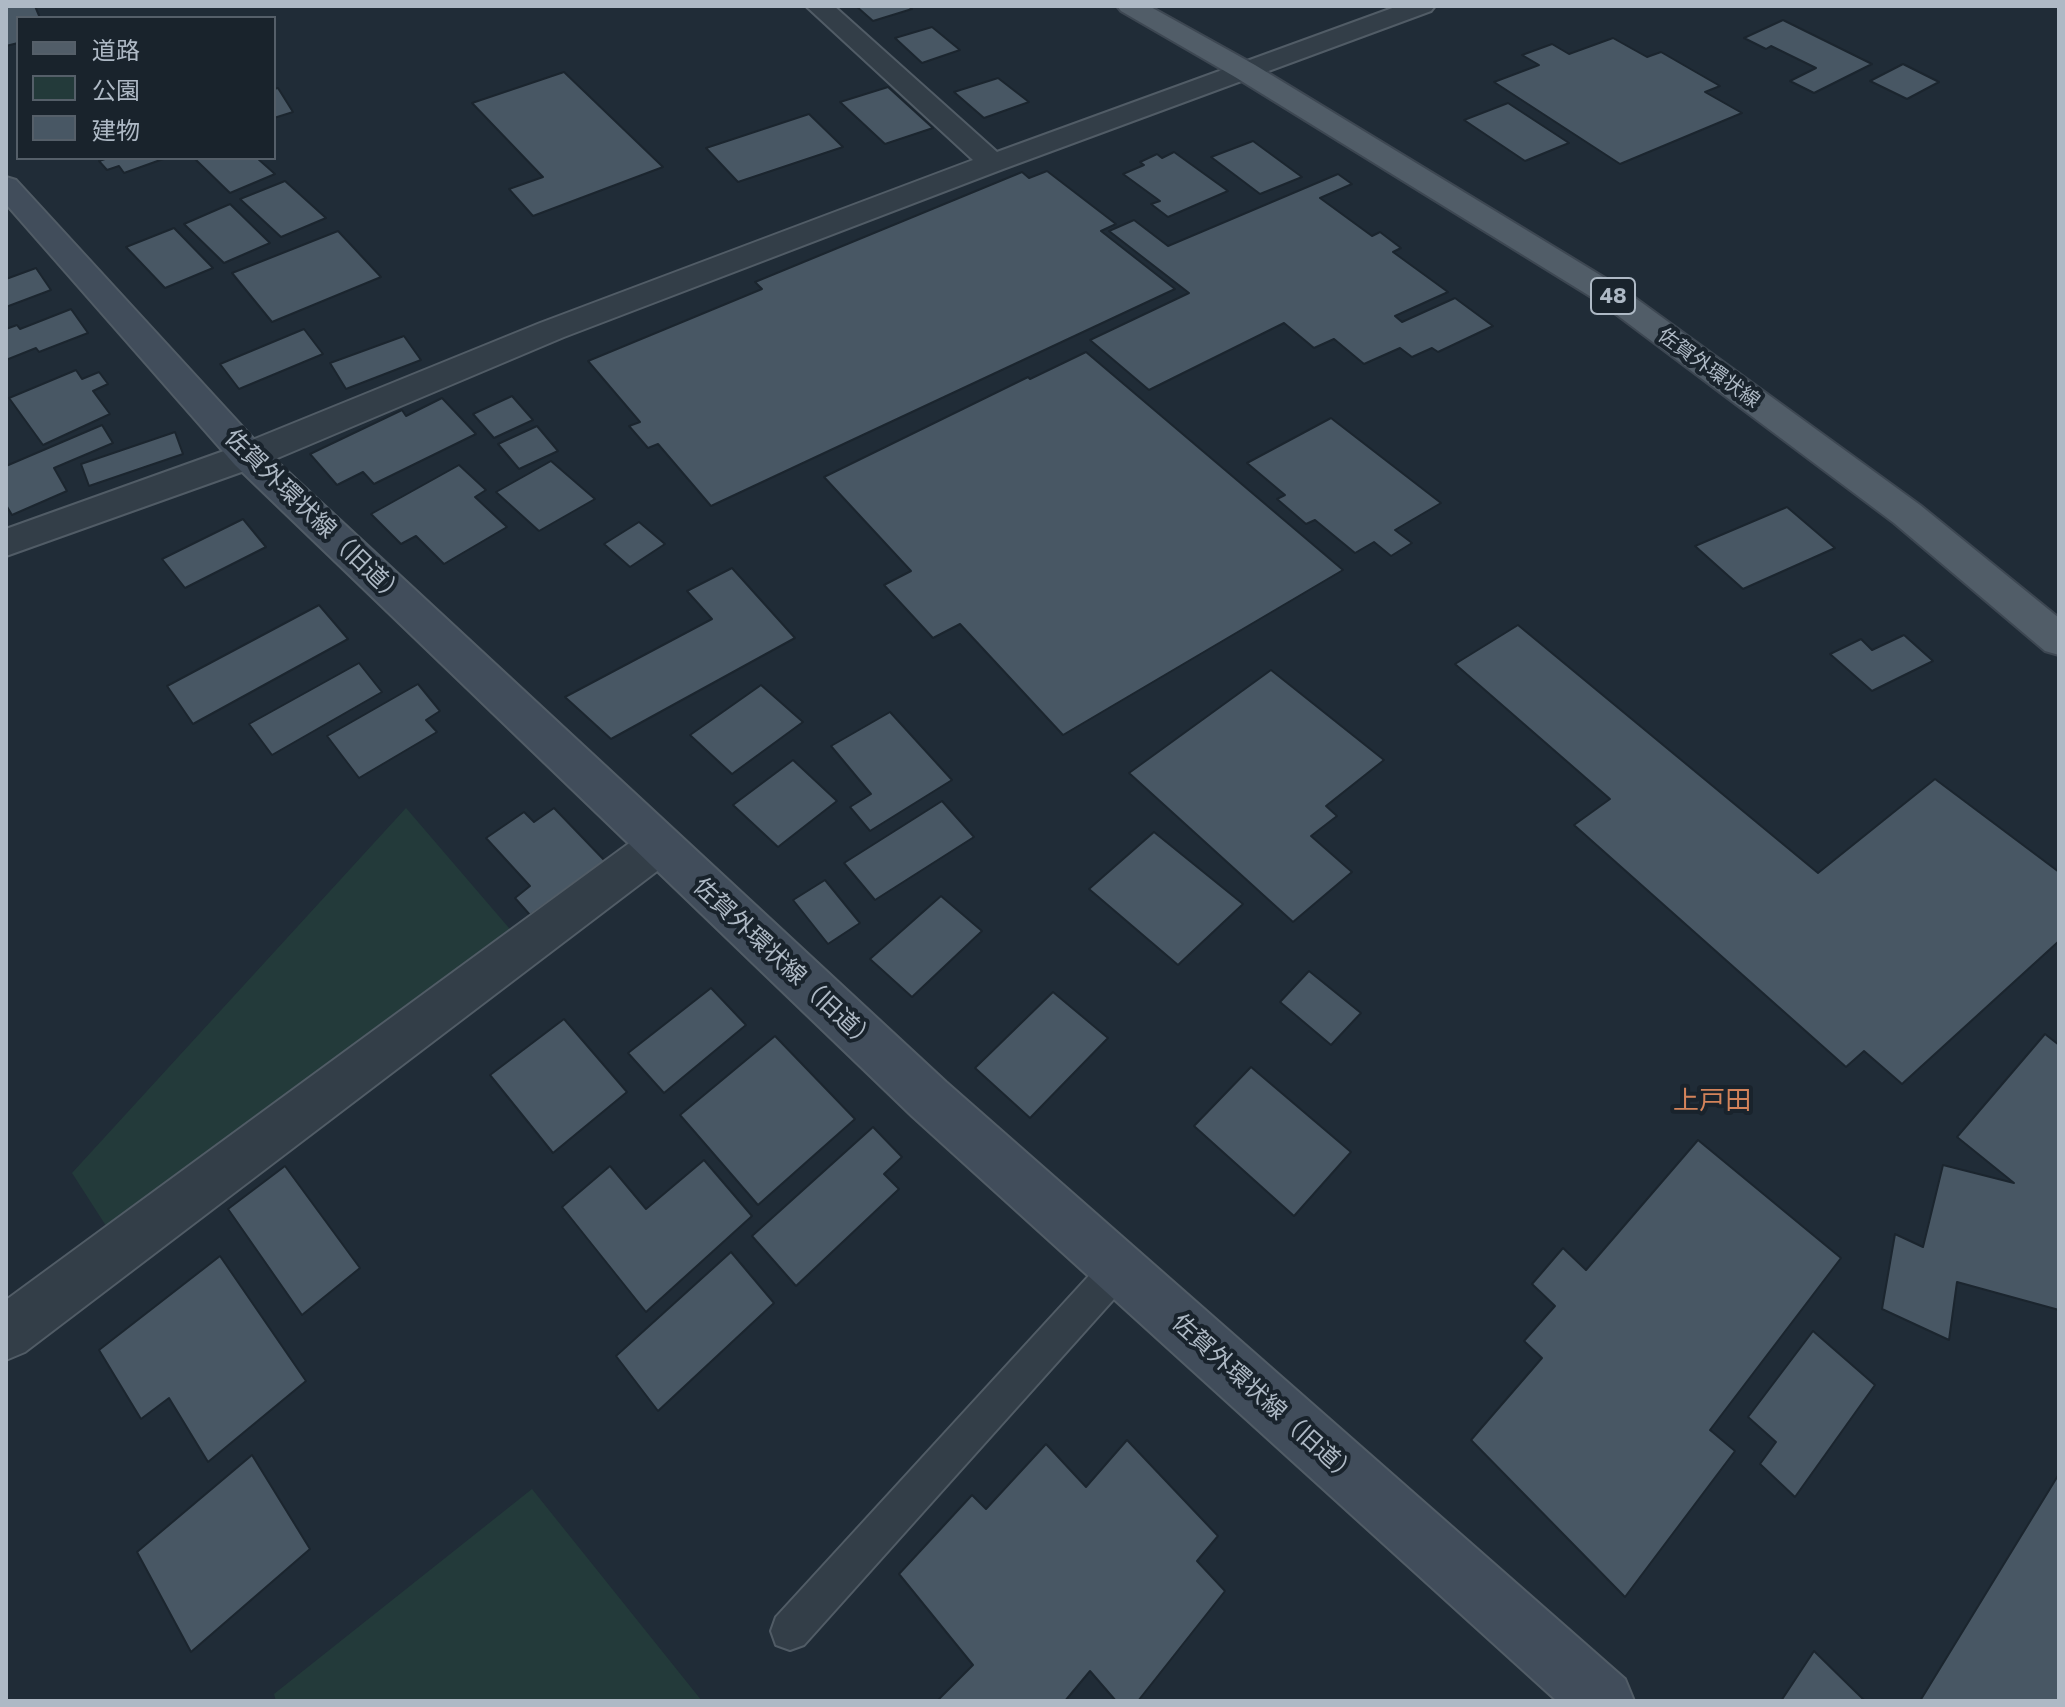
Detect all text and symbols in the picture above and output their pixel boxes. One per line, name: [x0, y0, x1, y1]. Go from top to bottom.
legend: [16, 16, 276, 160]
text: 道路: [92, 35, 140, 64]
text: 公園: [92, 75, 140, 104]
text: 建物: [92, 115, 140, 144]
road number: 48: [1591, 278, 1635, 314]
street label: 佐賀外環状線: [1653, 323, 1765, 413]
street label: 佐賀外環状線（旧道）: [219, 423, 411, 611]
street label: 佐賀外環状線（旧道）: [687, 872, 883, 1056]
district label: 上戸田: [1673, 1084, 1751, 1116]
street label: 佐賀外環状線（旧道）: [1166, 1308, 1364, 1490]

